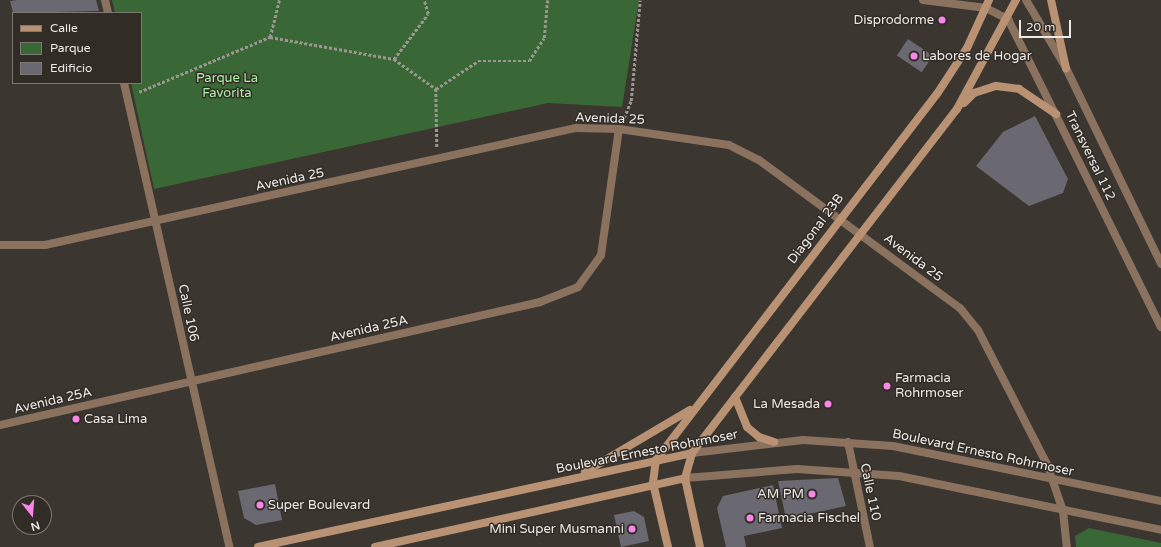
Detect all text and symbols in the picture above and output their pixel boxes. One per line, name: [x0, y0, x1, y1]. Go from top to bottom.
legend: [12, 12, 142, 84]
place label: Disprodorme: [854, 12, 934, 28]
scale bar: [1021, 12, 1073, 38]
marker: Disprodorme: [937, 15, 947, 25]
text: 20 m: [1026, 20, 1055, 34]
text: Calle: [50, 21, 78, 35]
text: Parque: [50, 41, 91, 55]
place label: Labores de Hogar: [922, 48, 1032, 64]
marker: Labores de Hogar: [909, 51, 919, 61]
text: Edificio: [50, 61, 92, 75]
park label: Parque La Favorita: [196, 71, 258, 102]
street label: Transversal 112: [1062, 109, 1118, 203]
street label: Avenida 25: [575, 110, 645, 128]
street label: Avenida 25: [254, 165, 326, 195]
street label: Diagonal 23B: [785, 191, 847, 267]
street label: Avenida 25: [880, 231, 946, 285]
street label: Calle 106: [174, 283, 202, 343]
street label: Avenida 25A: [329, 312, 409, 346]
place label: Farmacia Rohrmoser: [895, 371, 963, 402]
marker: Farmacia Rohrmoser: [882, 381, 892, 391]
street label: Avenida 25A: [13, 384, 93, 418]
place label: La Mesada: [753, 396, 820, 412]
marker: La Mesada: [823, 399, 833, 409]
place label: Casa Lima: [84, 411, 147, 427]
marker: Casa Lima: [71, 414, 81, 424]
street label: Boulevard Ernesto Rohrmoser: [891, 426, 1075, 480]
street label: Boulevard Ernesto Rohrmoser: [555, 427, 739, 477]
street label: Calle 110: [856, 462, 884, 522]
place label: AM PM: [757, 486, 804, 502]
marker: AM PM: [807, 489, 817, 499]
north arrow: [12, 495, 52, 535]
place label: Super Boulevard: [268, 497, 370, 513]
marker: Super Boulevard: [255, 500, 265, 510]
place label: Farmacia Fischel: [758, 510, 860, 526]
marker: Farmacia Fischel: [745, 513, 755, 523]
text: N: [29, 518, 41, 534]
place label: Mini Super Musmanni: [489, 521, 624, 537]
marker: Mini Super Musmanni: [627, 524, 637, 534]

